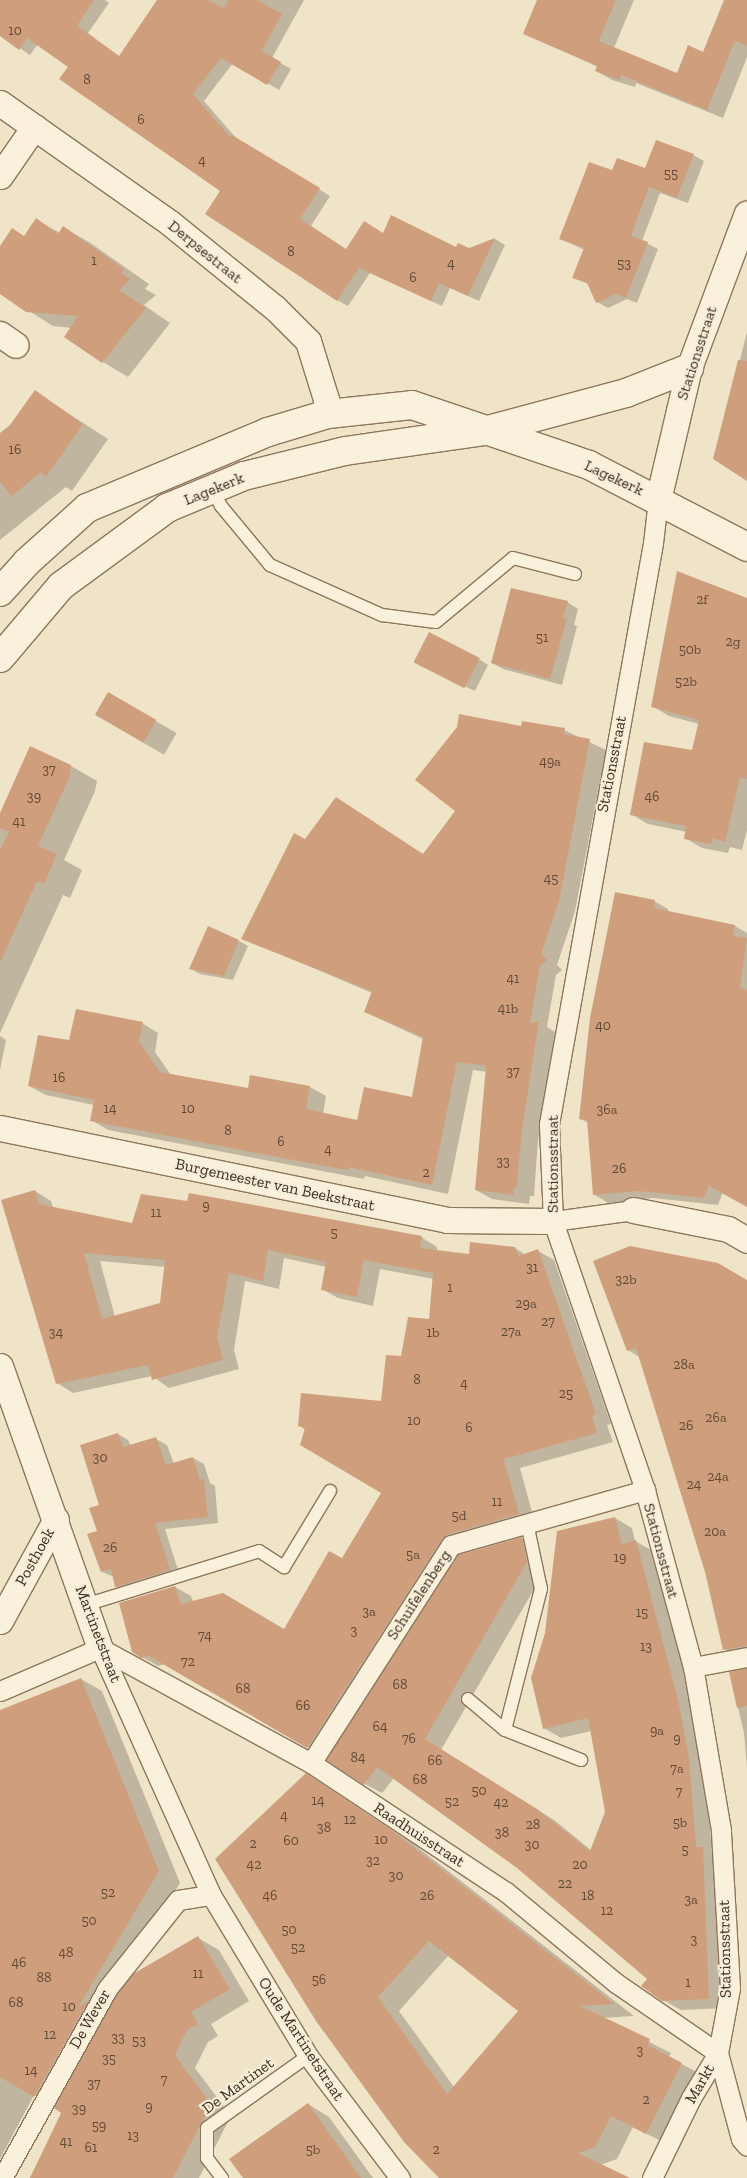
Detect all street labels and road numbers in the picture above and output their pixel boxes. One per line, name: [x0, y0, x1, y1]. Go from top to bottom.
street label: Derpsestraat: [164, 216, 246, 288]
street label: Stationsstraat: [673, 303, 721, 403]
street label: Lagekerk: [581, 456, 647, 500]
street label: Lagekerk: [181, 468, 247, 510]
street label: Stationsstraat: [593, 714, 631, 814]
street label: Stationsstraat: [543, 1115, 563, 1213]
street label: Burgemeester van Beekstraat: [173, 1154, 377, 1216]
street label: Stationsstraat: [639, 1501, 683, 1601]
street label: Posthoek: [11, 1525, 59, 1589]
street label: Schuifelenberg: [383, 1546, 455, 1644]
street label: Martinetstraat: [71, 1583, 125, 1685]
street label: Raadhuisstraat: [370, 1798, 468, 1872]
street label: Stationsstraat: [715, 1900, 735, 1998]
street label: Oude Martinetstraat: [254, 1974, 348, 2104]
street label: De Wever: [65, 1986, 115, 2052]
street label: De Martinet: [198, 2054, 278, 2118]
street label: Markt: [681, 2061, 719, 2107]

